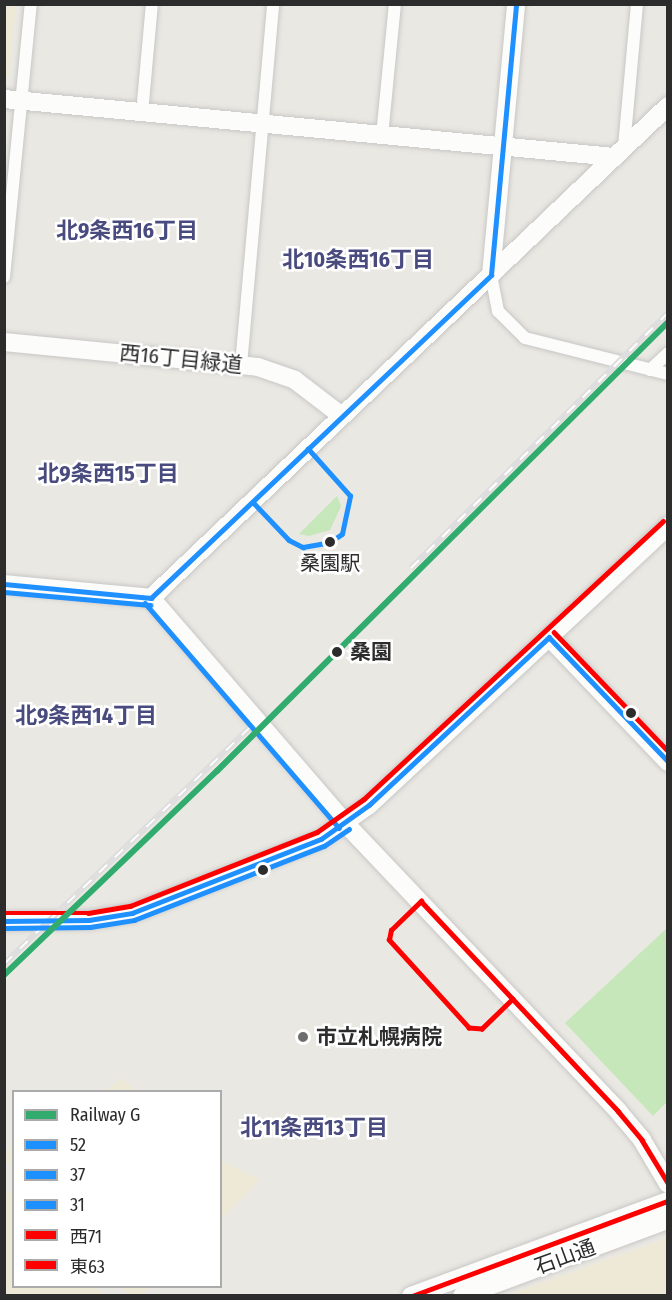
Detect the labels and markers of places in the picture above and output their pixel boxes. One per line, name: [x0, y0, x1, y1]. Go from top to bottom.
marker: 桑園駅: [324, 536, 336, 548]
place label: 桑園駅: [300, 551, 360, 575]
place label: 桑園: [350, 639, 392, 665]
marker: 桑園: [328, 643, 346, 661]
unlabelled marker: [625, 707, 637, 719]
unlabelled marker: [257, 864, 269, 876]
place label: 市立札幌病院: [316, 1024, 442, 1050]
marker: 市立札幌病院: [294, 1028, 312, 1046]

